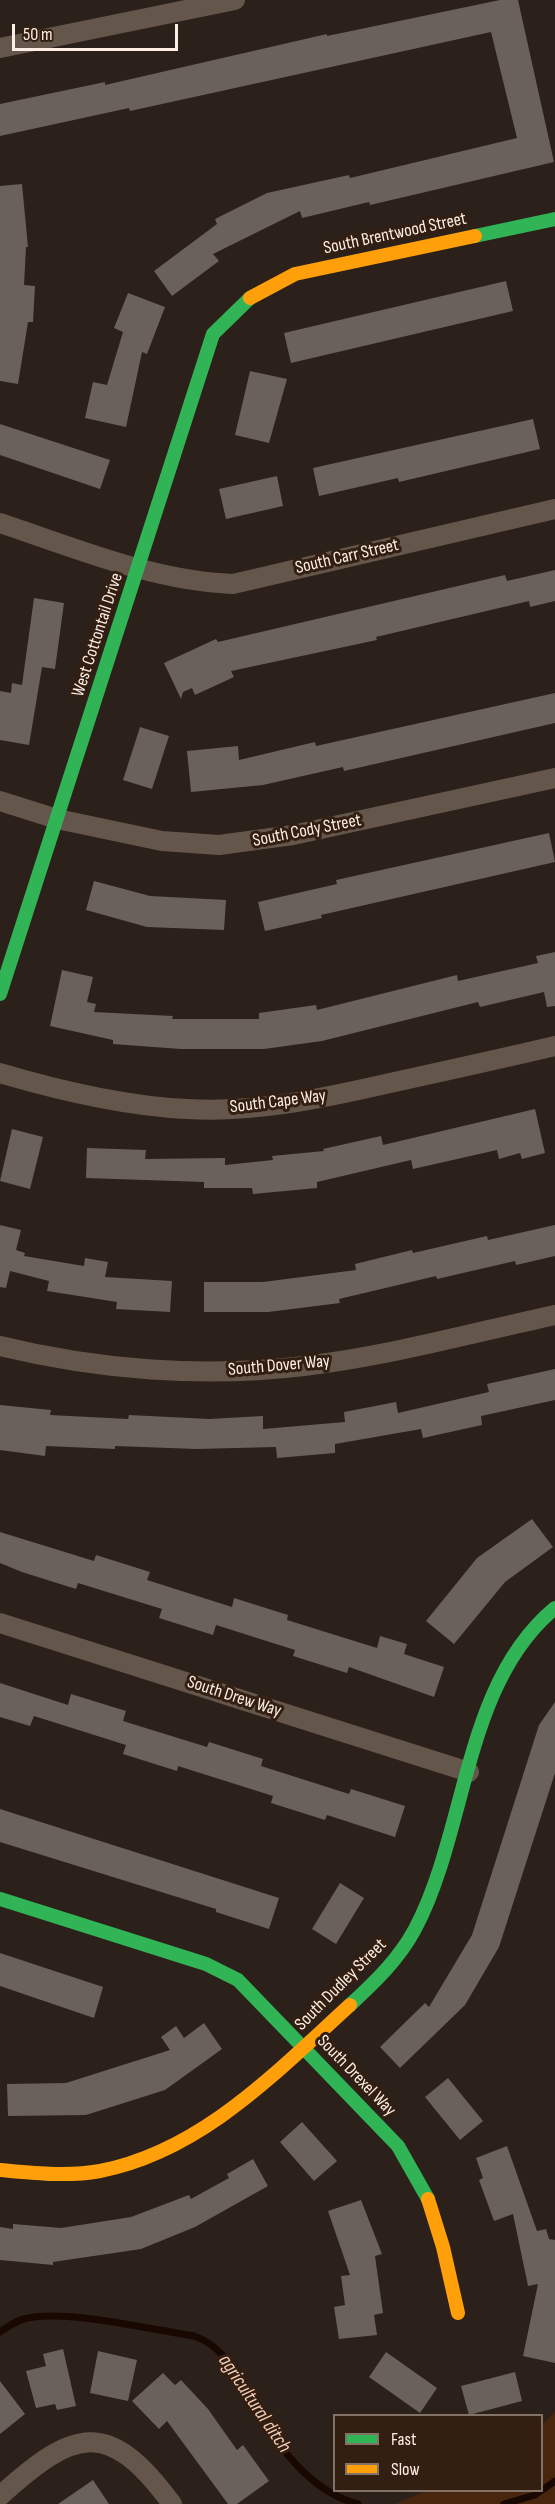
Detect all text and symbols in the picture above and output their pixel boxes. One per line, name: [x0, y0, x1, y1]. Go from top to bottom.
scale bar: [15, 12, 182, 50]
text: 50 m: [23, 24, 53, 45]
street label: South Brentwood Street: [322, 208, 468, 260]
street label: South Carr Street: [293, 535, 401, 579]
street label: West Cottontail Drive: [68, 570, 128, 700]
street label: South Cody Street: [251, 810, 363, 852]
street label: South Cape Way: [229, 1085, 327, 1119]
street label: South Dover Way: [227, 1351, 331, 1381]
street label: South Drew Way: [184, 1672, 284, 1722]
street label: South Dudley Street: [291, 1935, 391, 2035]
street label: South Drexel Way: [312, 2031, 400, 2121]
water label: agricultural ditch: [212, 2350, 296, 2458]
legend: [333, 2414, 543, 2492]
text: Fast: [391, 2429, 416, 2450]
text: Slow: [391, 2459, 420, 2480]

